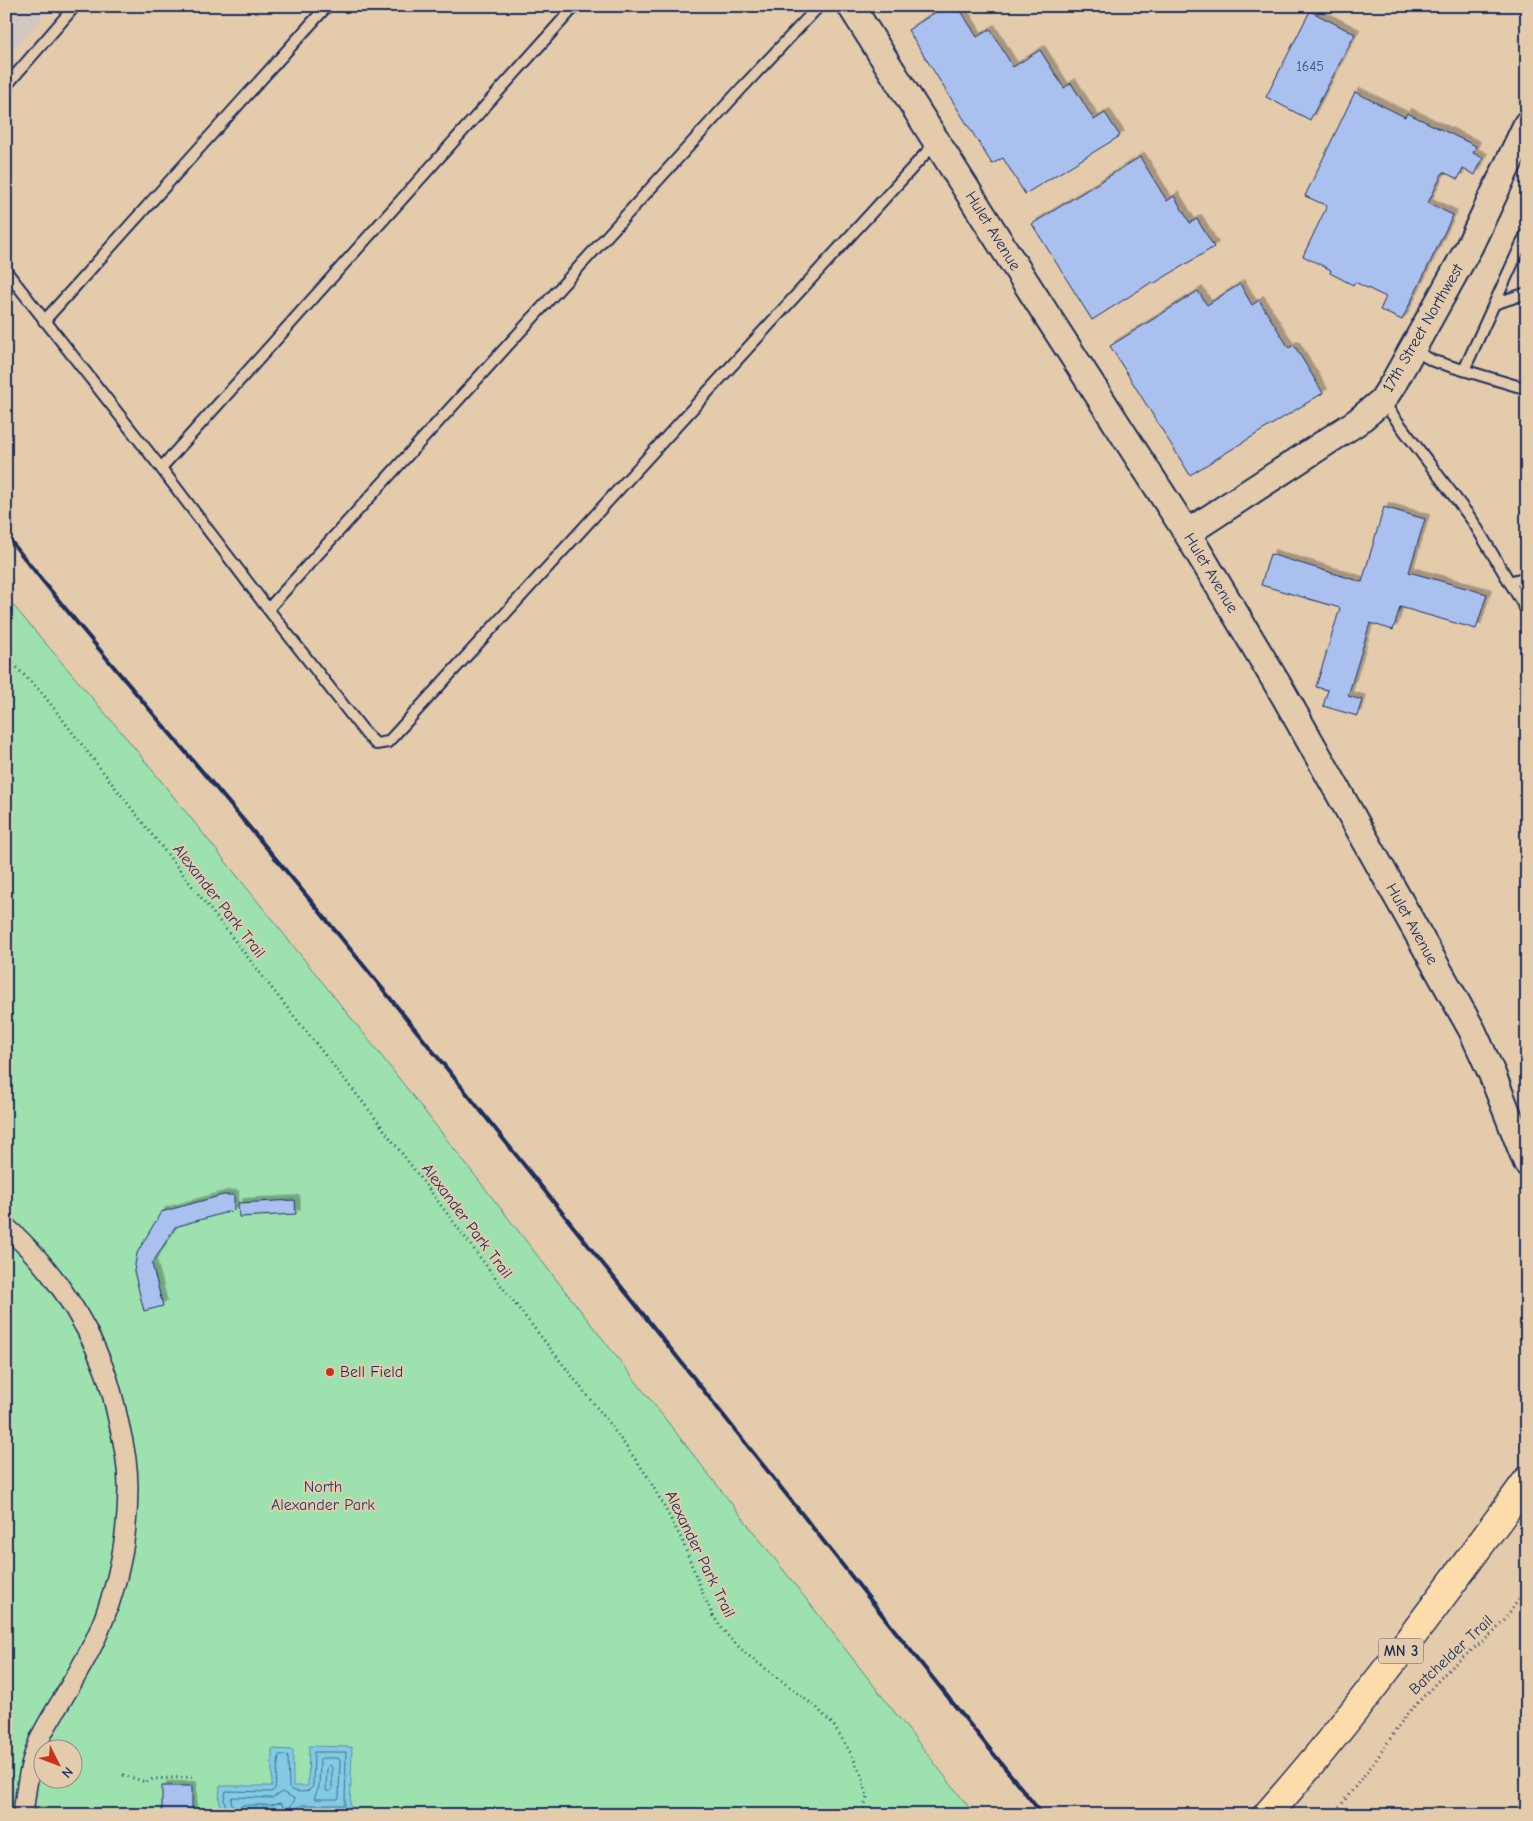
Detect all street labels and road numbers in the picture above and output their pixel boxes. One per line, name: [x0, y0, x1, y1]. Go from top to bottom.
street label: Hulet Avenue: [962, 188, 1024, 274]
street label: 17th Street Northwest: [1379, 260, 1467, 395]
street label: Hulet Avenue: [1180, 530, 1242, 616]
street label: Alexander Park Trail: [169, 841, 269, 961]
street label: Hulet Avenue: [1382, 880, 1442, 968]
street label: Alexander Park Trail: [418, 1160, 516, 1282]
street label: Alexander Park Trail: [661, 1488, 739, 1620]
street label: Batchelder Trail: [1405, 1612, 1497, 1698]
road number: MN 3: [1378, 1638, 1424, 1664]

